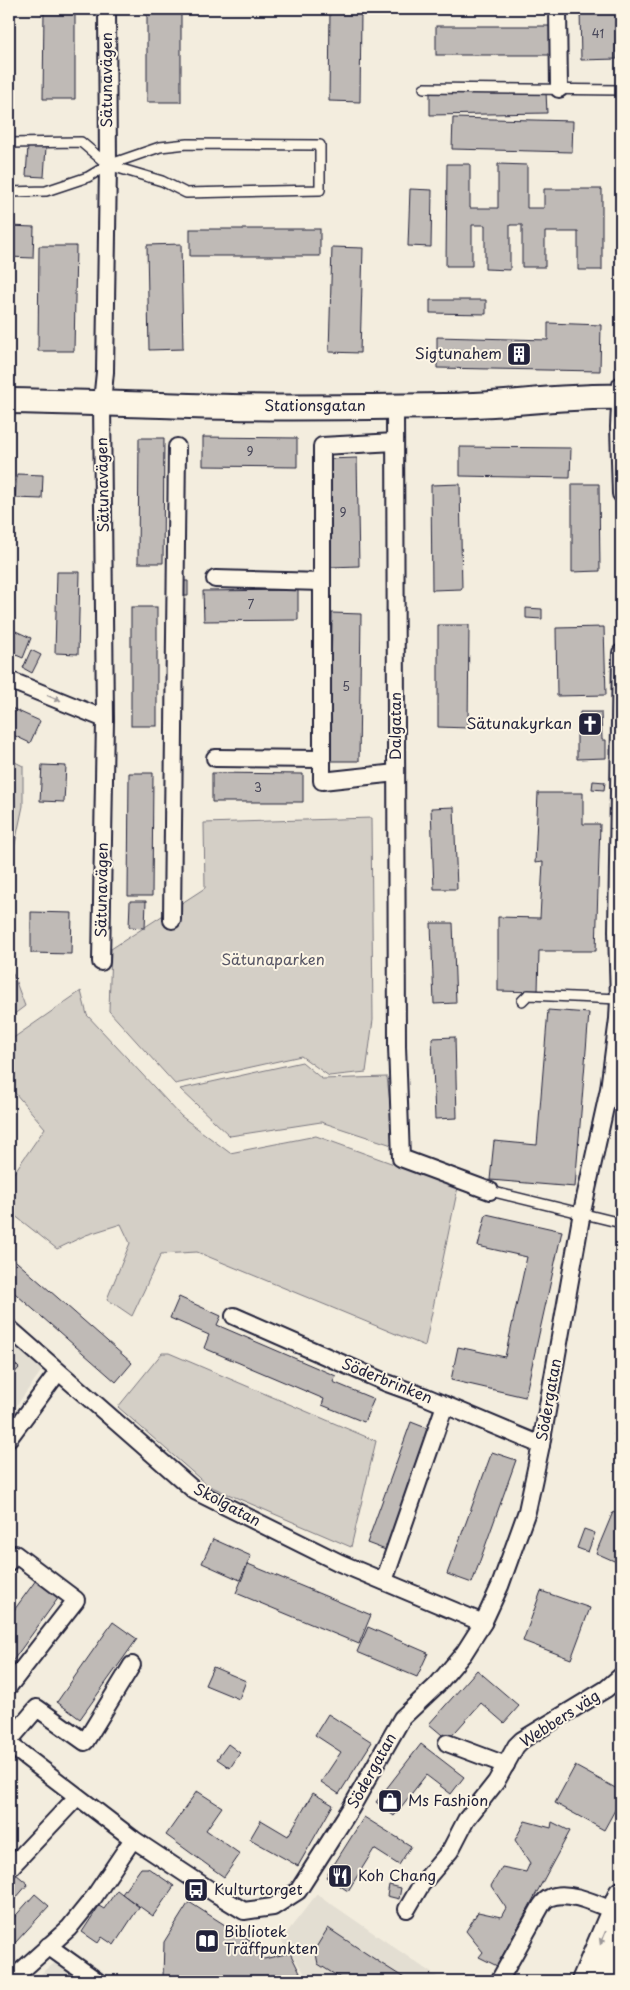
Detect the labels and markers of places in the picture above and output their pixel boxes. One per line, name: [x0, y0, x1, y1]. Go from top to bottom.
place label: Sigtunahem: [415, 341, 502, 364]
building icon: Sigtunahem: [506, 341, 532, 367]
place label: Sätunakyrkan: [467, 711, 572, 734]
church icon: Sätunakyrkan: [577, 711, 603, 737]
shop icon: Ms Fashion: [377, 1788, 403, 1814]
place label: Ms Fashion: [408, 1788, 488, 1811]
restaurant icon: Koh Chang: [327, 1863, 353, 1889]
place label: Koh Chang: [358, 1863, 436, 1886]
bus stop icon: Kulturtorget: [183, 1877, 209, 1903]
place label: Kulturtorget: [214, 1877, 303, 1900]
place label: Bibliotek Träffpunkten: [224, 1919, 318, 1959]
library icon: Bibliotek Träffpunkten: [194, 1928, 220, 1954]

